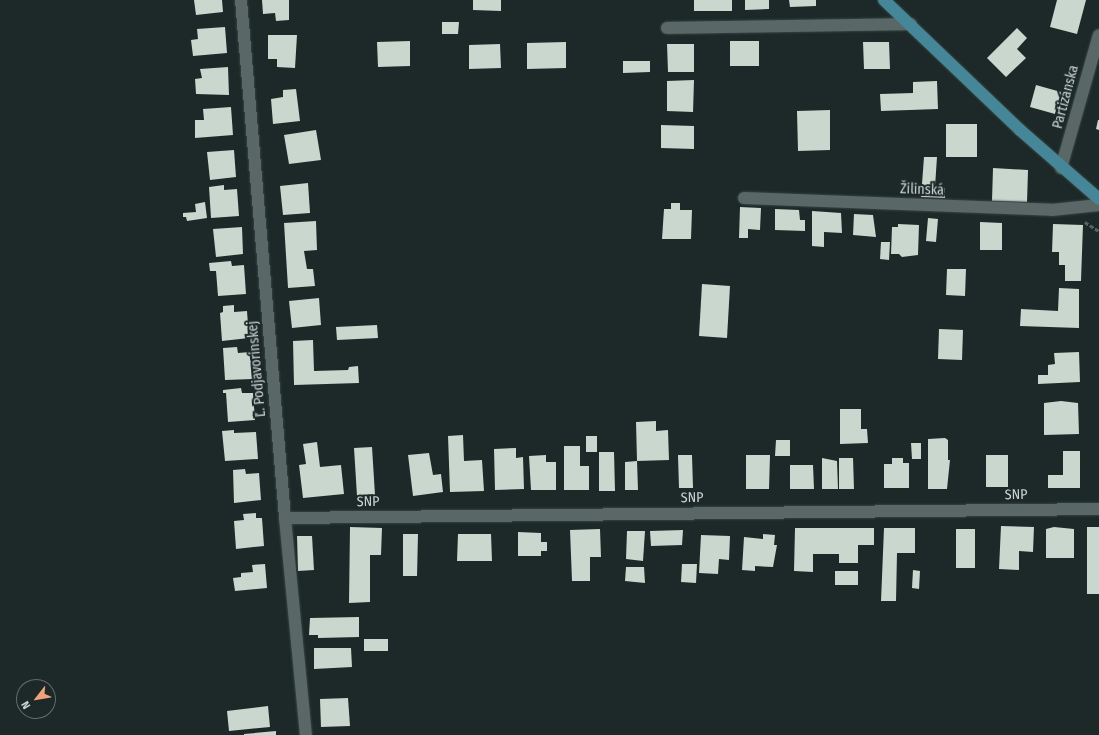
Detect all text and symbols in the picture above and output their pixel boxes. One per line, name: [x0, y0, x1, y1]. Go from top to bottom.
street label: Partizánska: [1049, 63, 1083, 131]
street label: Žilinská: [900, 181, 944, 199]
street label: Ľ. Podjavorinskej: [244, 320, 270, 418]
street label: SNP: [1004, 486, 1028, 504]
street label: SNP: [680, 489, 704, 507]
street label: SNP: [356, 493, 380, 511]
north arrow: [16, 679, 56, 719]
text: N: [19, 699, 33, 711]

